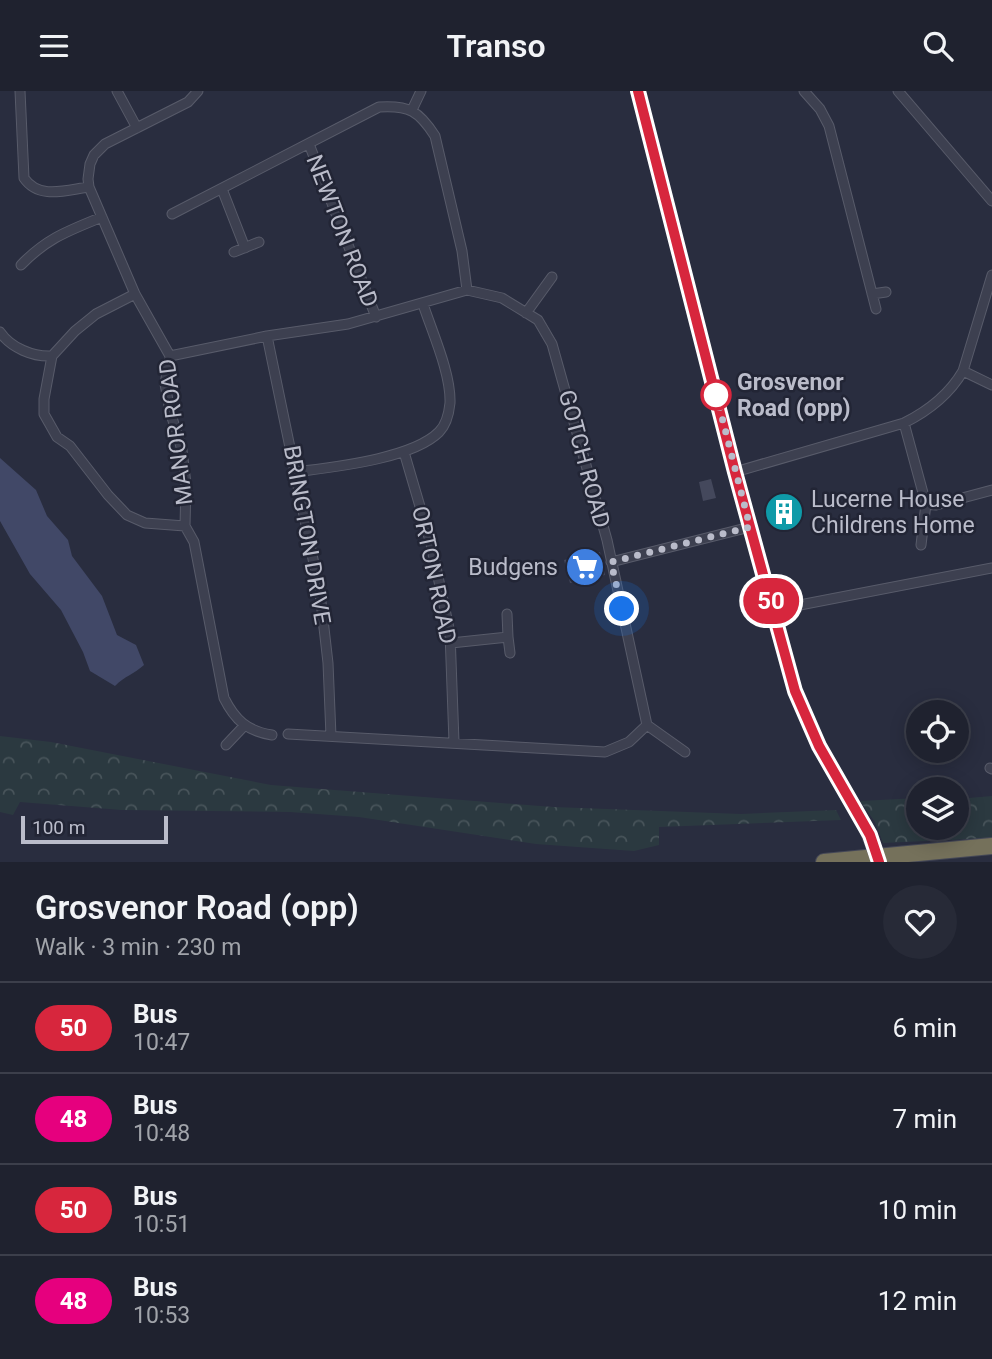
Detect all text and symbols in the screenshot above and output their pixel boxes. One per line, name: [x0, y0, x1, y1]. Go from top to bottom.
icon: menu: [35, 27, 73, 65]
text: Transo: [446, 27, 546, 65]
icon: search: [919, 27, 957, 65]
street label: NEWTON ROAD: [301, 151, 383, 311]
street label: MANOR ROAD: [154, 357, 198, 507]
place label: Grosvenor Road (opp): [737, 369, 851, 422]
marker: Grosvenor Road (opp): [701, 380, 731, 410]
street label: GOTCH ROAD: [553, 387, 615, 531]
street label: BRINGTON DRIVE: [278, 443, 336, 627]
place label: Lucerne House Childrens Home: [811, 486, 975, 539]
building icon: Lucerne House Childrens Home: [763, 491, 805, 533]
street label: ORTON ROAD: [406, 504, 462, 646]
supermarket icon: Budgens: [564, 546, 606, 588]
place label: Budgens: [468, 554, 558, 581]
line badge: 50: [740, 578, 802, 624]
text: 50: [757, 587, 785, 615]
your location: [604, 591, 639, 626]
map controls: [906, 700, 969, 840]
button: locate: [906, 700, 969, 763]
button: layers: [906, 777, 969, 840]
scale bar: [21, 813, 168, 845]
text: 100 m: [32, 816, 85, 839]
button: heart: [883, 885, 957, 959]
text: Grosvenor Road (opp): [35, 888, 359, 927]
text: Walk · 3 min · 230 m: [35, 934, 241, 961]
text: Bus: [133, 999, 178, 1029]
text: 6 min: [892, 1013, 957, 1043]
text: 50: [60, 1014, 87, 1042]
text: 10:47: [133, 1029, 190, 1056]
text: Bus: [133, 1090, 178, 1120]
text: 7 min: [892, 1104, 957, 1134]
text: 48: [60, 1105, 87, 1133]
text: 10:48: [133, 1120, 190, 1147]
text: Bus: [133, 1181, 178, 1211]
text: 10 min: [878, 1195, 957, 1225]
text: 50: [60, 1196, 87, 1224]
text: 10:51: [133, 1211, 190, 1238]
text: Bus: [133, 1272, 178, 1302]
text: 12 min: [878, 1286, 957, 1316]
text: 48: [60, 1287, 87, 1315]
text: 10:53: [133, 1302, 190, 1329]

